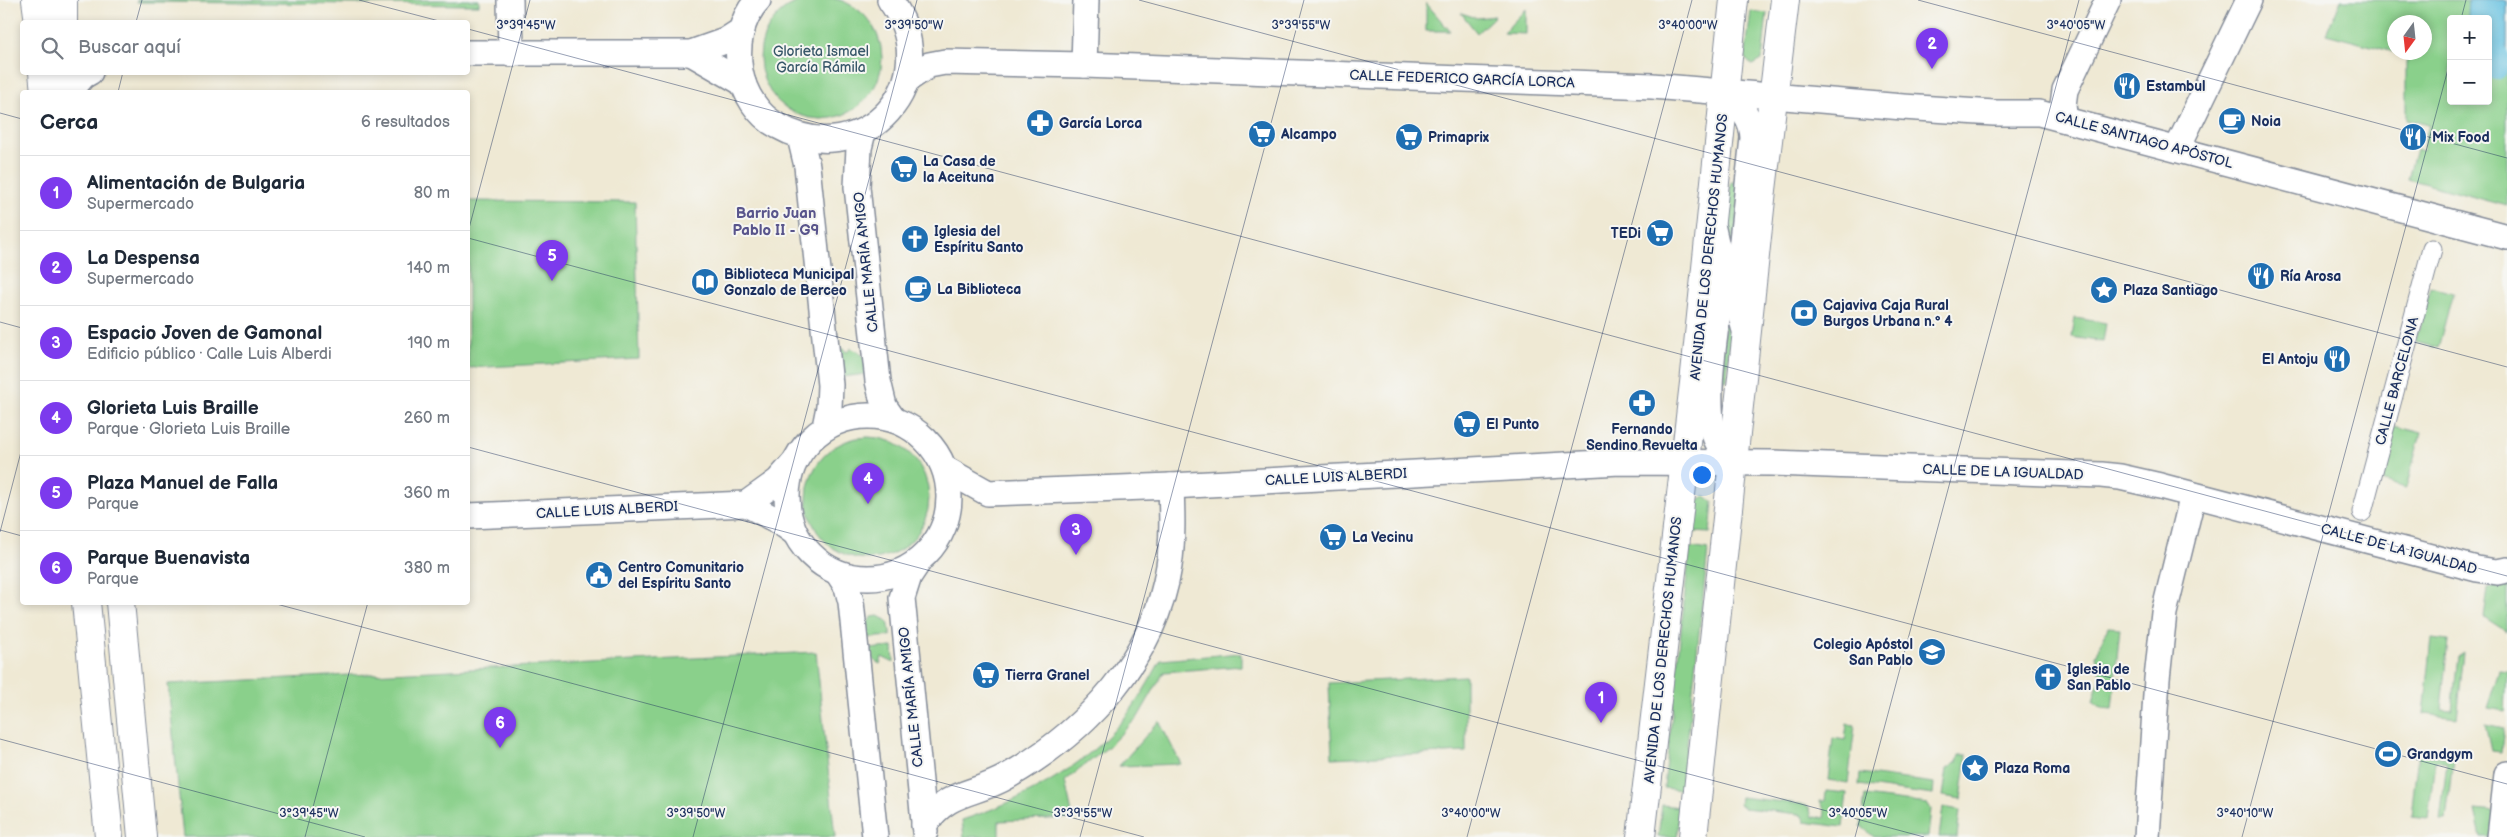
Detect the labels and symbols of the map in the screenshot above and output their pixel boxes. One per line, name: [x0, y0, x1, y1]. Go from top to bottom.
north arrow: [2387, 15, 2432, 60]
text: 3°39'45"W: [496, 18, 556, 33]
text: 3°39'50"W: [884, 18, 944, 33]
text: 3°39'55"W: [1272, 18, 1330, 33]
text: 3°40'00"W: [1658, 18, 1718, 33]
text: 3°40'05"W: [2046, 18, 2106, 33]
pin: 2: [1916, 28, 1948, 69]
park label: Glorieta Ismael García Rámila: [773, 43, 869, 76]
street label: CALLE FEDERICO GARCÍA LORCA: [1349, 66, 1575, 91]
restaurant icon: Estambul: [2112, 71, 2142, 101]
place label: Estambul: [2146, 78, 2206, 95]
cafe icon: Noia: [2217, 106, 2247, 136]
street label: CALLE SANTIAGO APÓSTOL: [2053, 107, 2235, 172]
pharmacy icon: García Lorca: [1025, 108, 1055, 138]
street label: AVENIDA DE LOS DERECHOS HUMANOS: [1687, 113, 1731, 381]
place label: Noia: [2251, 113, 2281, 130]
place label: García Lorca: [1059, 115, 1142, 132]
supermarket icon: Alcampo: [1247, 119, 1277, 149]
supermarket icon: Primaprix: [1394, 122, 1424, 152]
restaurant icon: Mix Food: [2398, 122, 2428, 152]
place label: Alcampo: [1280, 126, 1337, 143]
place label: Primaprix: [1428, 129, 1490, 146]
place label: Mix Food: [2432, 129, 2490, 146]
place label: La Casa de la Aceituna: [923, 153, 996, 186]
supermarket icon: La Casa de la Aceituna: [889, 154, 919, 184]
street label: CALLE MARÍA AMIGO: [849, 191, 882, 333]
district label: Barrio Juan Pablo II - G9: [733, 204, 819, 240]
supermarket icon: TEDi: [1645, 218, 1675, 248]
place label: Iglesia del Espíritu Santo: [934, 223, 1024, 256]
church icon: Iglesia del Espíritu Santo: [900, 224, 930, 254]
place label: TEDi: [1611, 225, 1641, 242]
pin: 5: [536, 240, 568, 281]
restaurant icon: Ría Arosa: [2246, 261, 2276, 291]
place label: Biblioteca Municipal Gonzalo de Berceo: [724, 266, 854, 299]
library icon: Biblioteca Municipal Gonzalo de Berceo: [690, 267, 720, 297]
place label: Ría Arosa: [2280, 268, 2341, 285]
cafe icon: La Biblioteca: [903, 274, 933, 304]
place icon: Plaza Santiago: [2089, 275, 2119, 305]
place label: La Biblioteca: [937, 281, 1021, 298]
place label: Plaza Santiago: [2123, 282, 2218, 299]
place label: Cajaviva Caja Rural Burgos Urbana n.º 4: [1823, 297, 1953, 330]
bank icon: Cajaviva Caja Rural Burgos Urbana n.º 4: [1789, 298, 1819, 328]
street label: CALLE BARCELONA: [2372, 314, 2422, 447]
restaurant icon: El Antoju: [2322, 344, 2352, 374]
place label: El Antoju: [2262, 351, 2318, 368]
pharmacy icon: Fernando Sendino Revuelta: [1627, 388, 1657, 418]
supermarket icon: El Punto: [1452, 409, 1482, 439]
place label: El Punto: [1486, 416, 1539, 433]
place label: Fernando Sendino Revuelta: [1586, 421, 1698, 454]
street label: CALLE DE LA IGUALDAD: [1922, 461, 2084, 483]
your location: [1689, 462, 1715, 488]
pin: 4: [852, 463, 884, 504]
street label: CALLE LUIS ALBERDI: [1264, 465, 1408, 489]
street label: CALLE LUIS ALBERDI: [535, 498, 679, 522]
pin: 3: [1060, 514, 1092, 555]
street label: AVENIDA DE LOS DERECHOS HUMANOS: [1641, 516, 1685, 784]
street label: CALLE DE LA IGUALDAD: [2319, 520, 2479, 578]
supermarket icon: La Vecinu: [1318, 522, 1348, 552]
place label: La Vecinu: [1352, 529, 1413, 546]
place label: Centro Comunitario del Espíritu Santo: [618, 559, 744, 592]
public building icon: Centro Comunitario del Espíritu Santo: [584, 560, 614, 590]
street label: CALLE MARÍA AMIGO: [894, 626, 927, 768]
place label: Colegio Apóstol San Pablo: [1813, 636, 1913, 669]
school or university icon: Colegio Apóstol San Pablo: [1917, 637, 1947, 667]
supermarket icon: Tierra Granel: [971, 660, 1001, 690]
place label: Iglesia de San Pablo: [2067, 661, 2131, 694]
church icon: Iglesia de San Pablo: [2033, 662, 2063, 692]
place label: Tierra Granel: [1005, 667, 1090, 684]
pin: 1: [1585, 682, 1617, 723]
pin: 6: [484, 707, 516, 748]
sports icon: Grandgym: [2373, 739, 2403, 769]
place label: Grandgym: [2407, 746, 2473, 763]
place icon: Plaza Roma: [1960, 753, 1990, 783]
place label: Plaza Roma: [1994, 760, 2070, 777]
text: 3°39'45"W: [279, 806, 339, 821]
text: 3°39'50"W: [666, 806, 726, 821]
text: 3°39'55"W: [1054, 806, 1112, 821]
text: 3°40'00"W: [1441, 806, 1501, 821]
text: 3°40'05"W: [1828, 806, 1888, 821]
text: 3°40'10"W: [2217, 806, 2273, 821]

